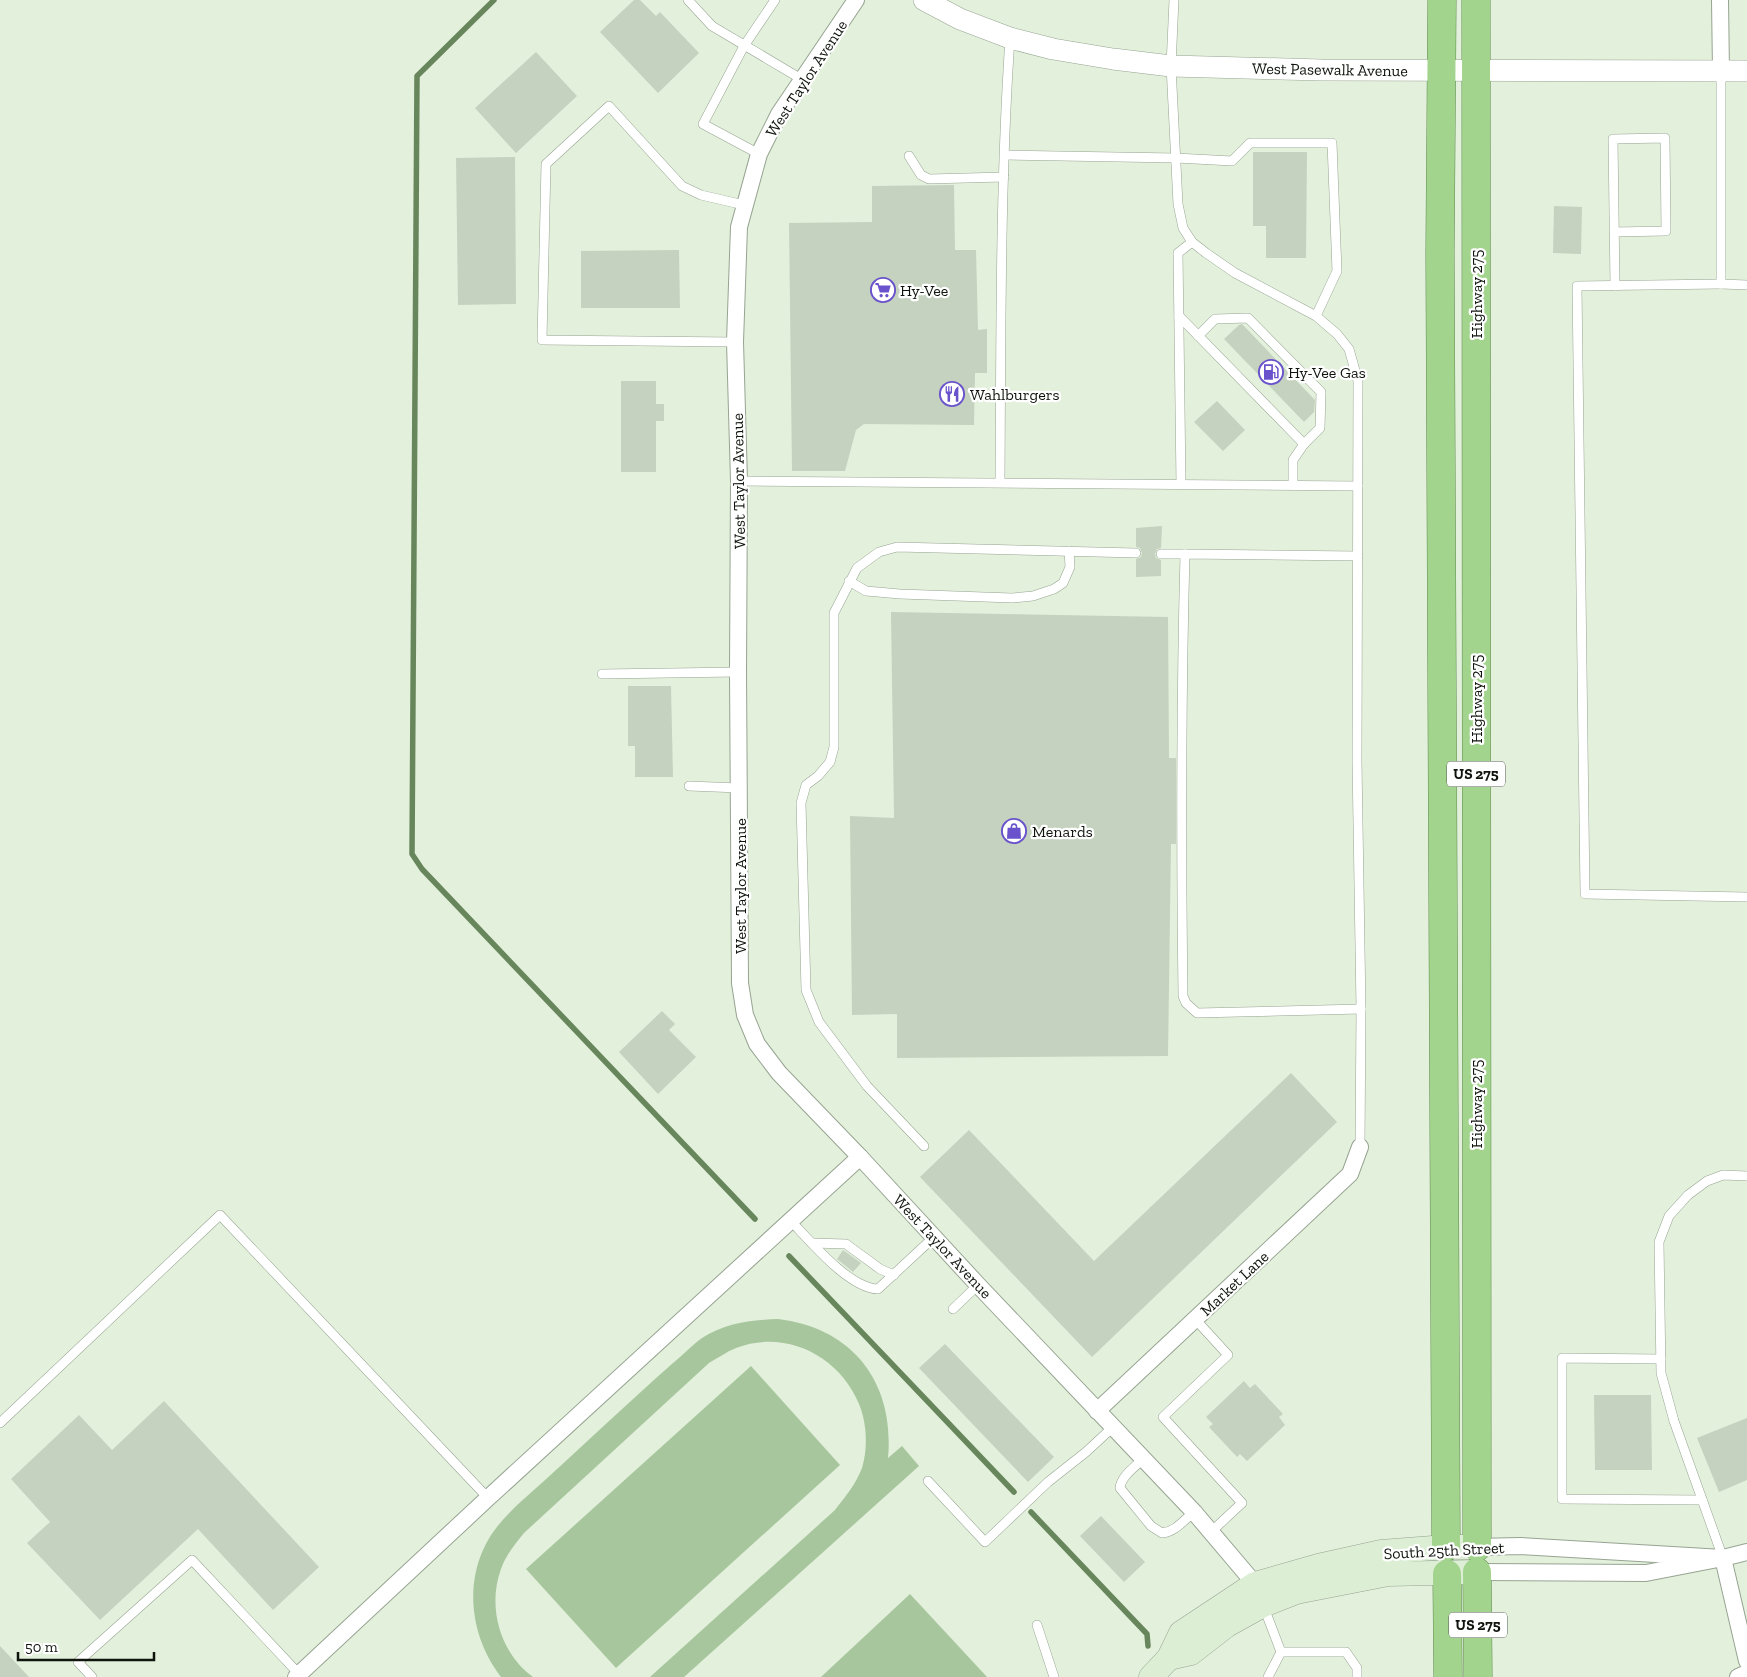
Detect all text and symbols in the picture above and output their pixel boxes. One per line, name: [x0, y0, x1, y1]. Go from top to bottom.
street label: West Taylor Avenue: [762, 16, 851, 140]
street label: West Pasewalk Avenue: [1252, 59, 1408, 80]
street label: Highway 275: [1467, 249, 1486, 339]
supermarket icon: Hy-Vee: [870, 277, 896, 303]
place label: Hy-Vee: [900, 281, 948, 300]
fuel station icon: Hy-Vee Gas: [1258, 359, 1284, 385]
place label: Hy-Vee Gas: [1288, 363, 1366, 382]
restaurant icon: Wahlburgers: [939, 381, 965, 407]
place label: Wahlburgers: [970, 385, 1059, 404]
street label: West Taylor Avenue: [728, 413, 749, 549]
street label: Highway 275: [1467, 654, 1486, 744]
road number: US 275: [1447, 762, 1505, 786]
street label: West Taylor Avenue: [731, 818, 750, 954]
shop icon: Menards: [1001, 818, 1027, 844]
place label: Menards: [1032, 822, 1093, 841]
street label: Highway 275: [1467, 1059, 1486, 1149]
street label: West Taylor Avenue: [889, 1190, 996, 1302]
street label: Market Lane: [1196, 1247, 1272, 1320]
street label: South 25th Street: [1383, 1538, 1505, 1563]
road number: US 275: [1449, 1612, 1507, 1638]
scale bar: [18, 1630, 154, 1662]
text: 50 m: [25, 1638, 58, 1656]

